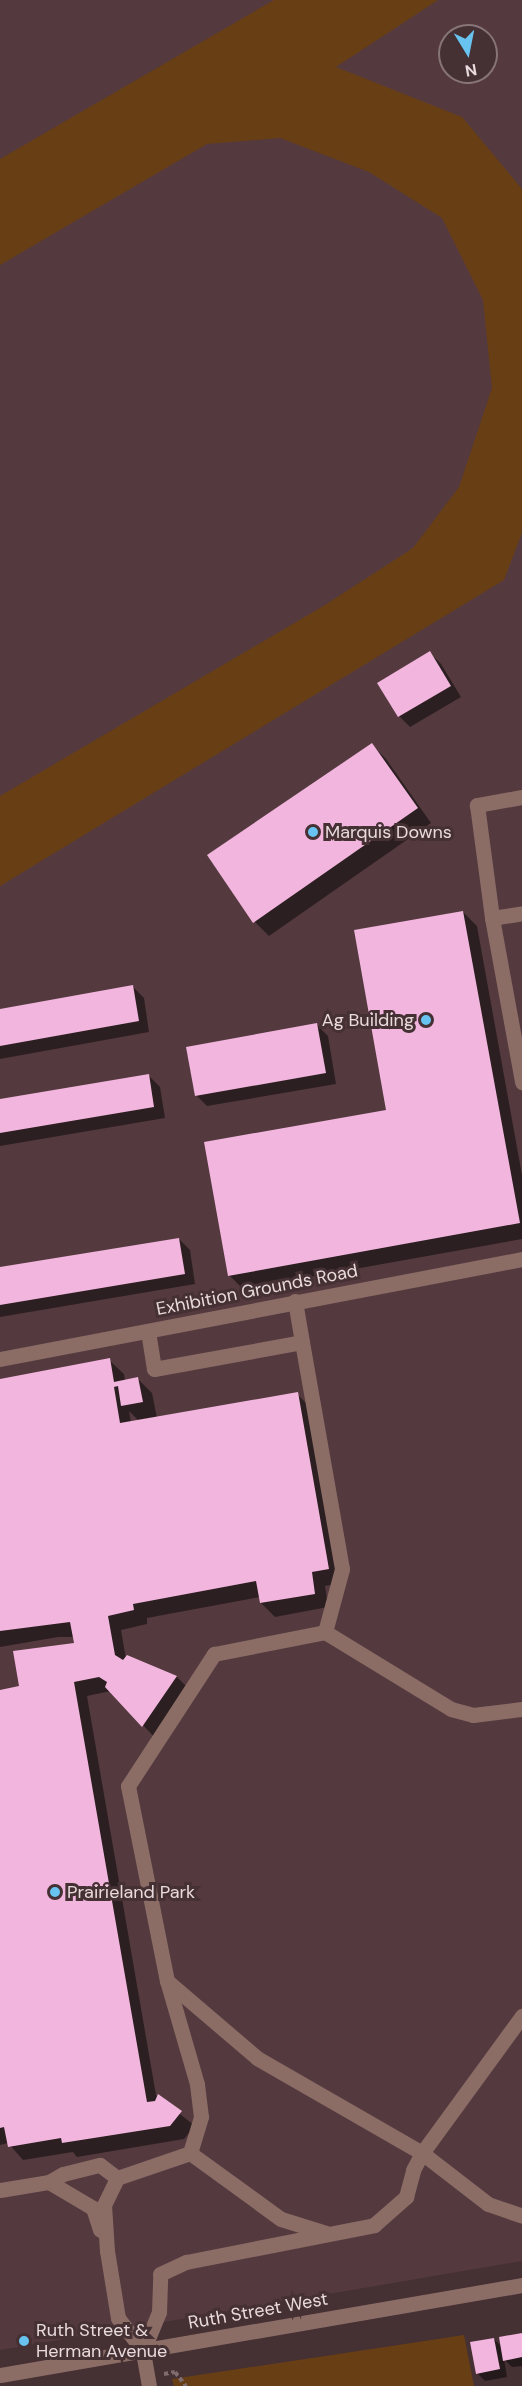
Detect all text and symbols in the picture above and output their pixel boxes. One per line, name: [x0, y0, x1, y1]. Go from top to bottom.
north arrow: [438, 24, 498, 84]
text: N: [463, 59, 478, 82]
place label: Marquis Downs: [325, 821, 452, 843]
marker: Marquis Downs: [306, 825, 320, 839]
place label: Ag Building: [322, 1009, 414, 1031]
marker: Ag Building: [419, 1013, 433, 1027]
street label: Exhibition Grounds Road: [154, 1260, 360, 1320]
place label: Prairieland Park: [67, 1881, 195, 1903]
marker: Prairieland Park: [48, 1885, 62, 1899]
street label: Ruth Street West: [186, 2288, 330, 2334]
place label: Ruth Street & Herman Avenue: [36, 2320, 167, 2362]
marker: Ruth Street & Herman Avenue: [17, 2334, 31, 2348]

